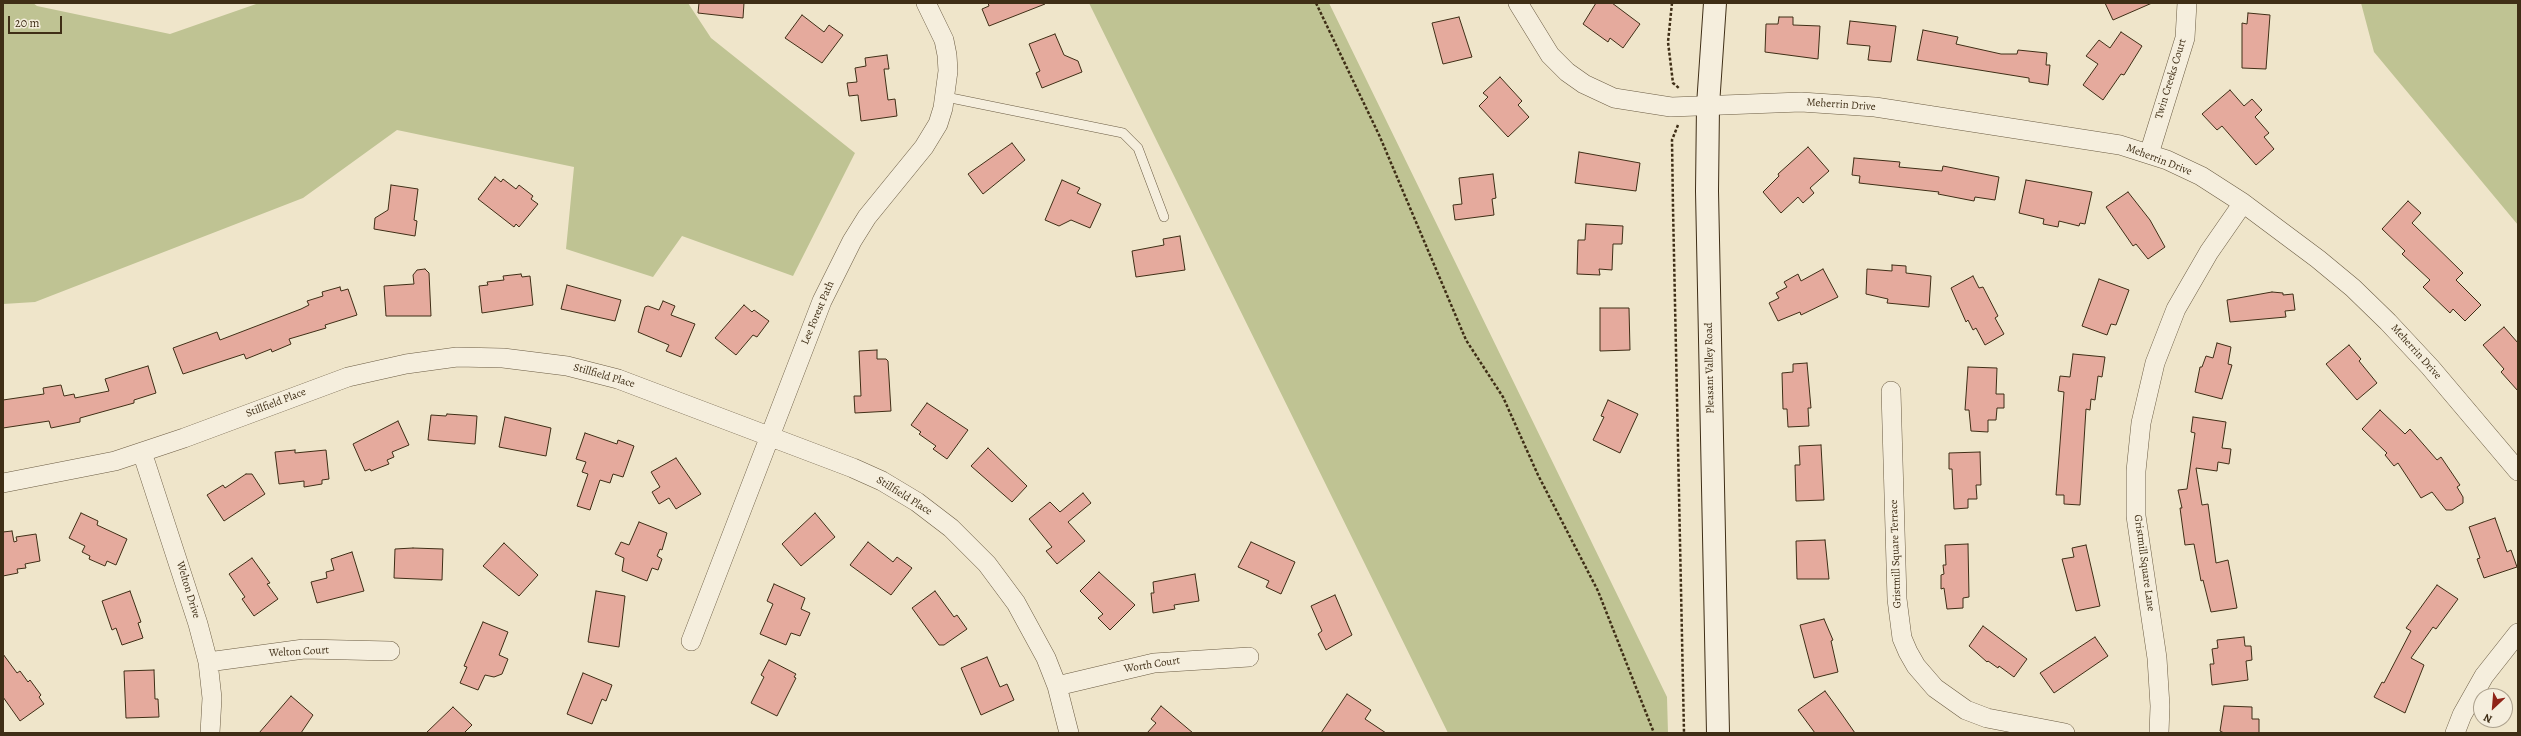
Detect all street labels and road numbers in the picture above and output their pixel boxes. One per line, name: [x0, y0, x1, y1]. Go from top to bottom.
street label: Twin Creeks Court: [2153, 37, 2189, 121]
street label: Meherrin Drive: [1806, 96, 1876, 114]
street label: Meherrin Drive: [2124, 141, 2194, 179]
street label: Lee Forest Path: [799, 279, 837, 347]
street label: Pleasant Valley Road: [1703, 322, 1717, 414]
street label: Meherrin Drive: [2388, 322, 2444, 382]
street label: Stillfield Place: [572, 361, 636, 391]
street label: Stillfield Place: [244, 385, 308, 421]
street label: Stillfield Place: [874, 474, 934, 518]
street label: Gristmill Square Terrace: [1888, 499, 1904, 609]
street label: Gristmill Square Lane: [2131, 514, 2157, 612]
street label: Welton Drive: [173, 560, 203, 620]
street label: Welton Court: [269, 644, 329, 660]
street label: Worth Court: [1123, 654, 1181, 676]

